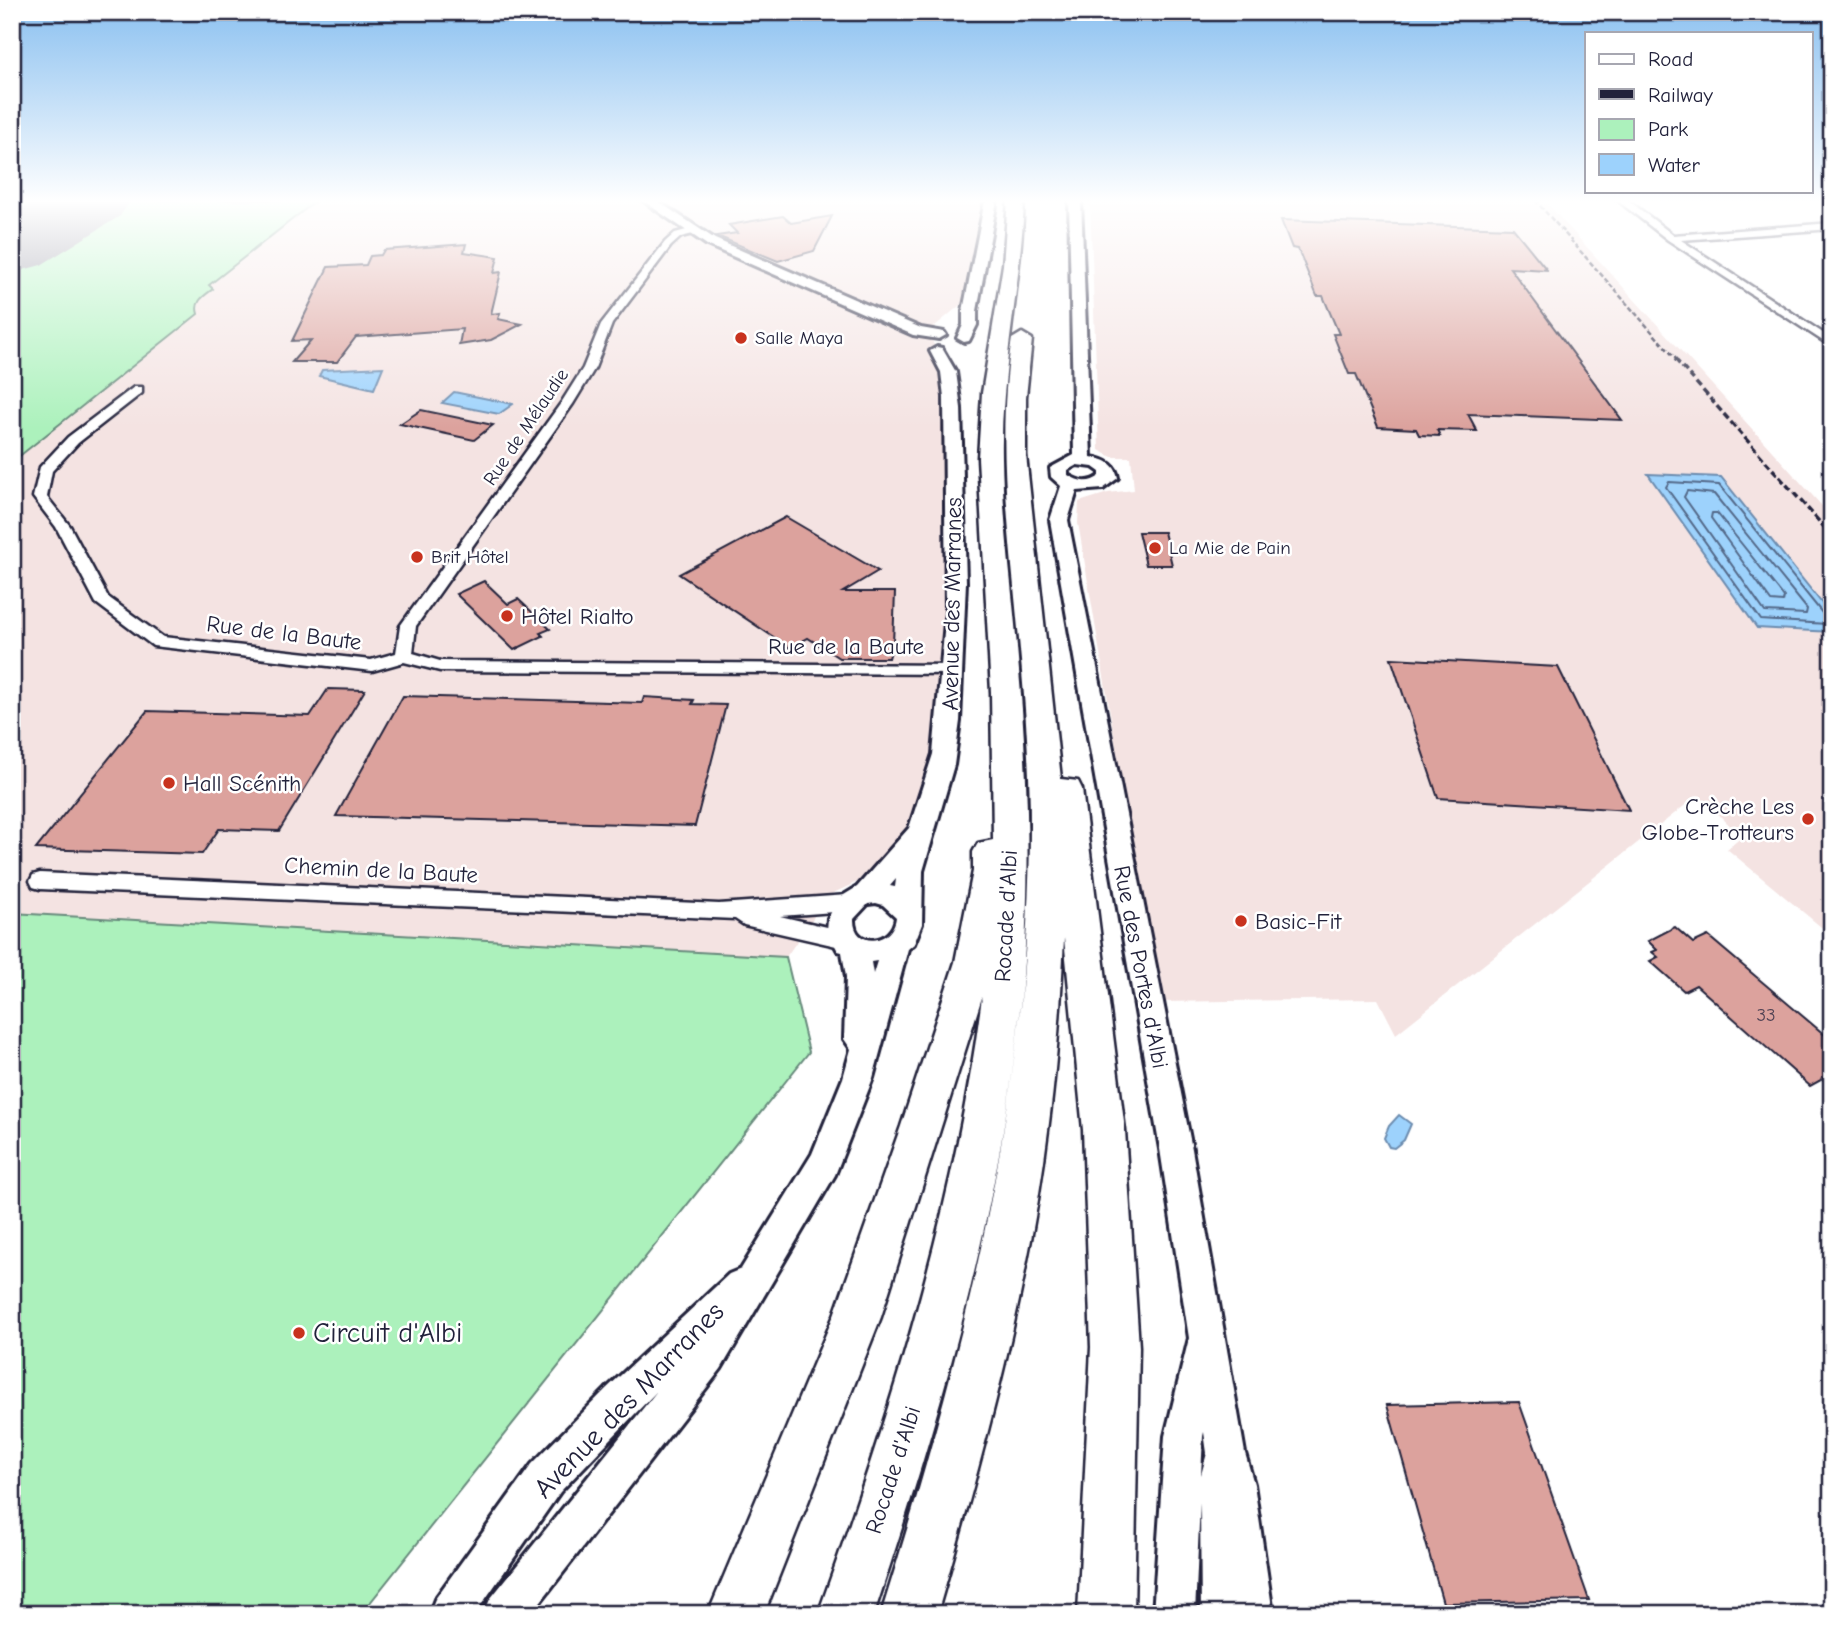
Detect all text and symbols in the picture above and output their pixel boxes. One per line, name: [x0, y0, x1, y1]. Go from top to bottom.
legend: [1585, 32, 1812, 192]
text: Road: [1648, 47, 1693, 71]
text: Railway: [1648, 83, 1713, 107]
text: Park: [1648, 117, 1688, 141]
text: Water: [1648, 153, 1701, 177]
place label: Salle Maya: [755, 327, 843, 349]
marker: Salle Maya: [733, 330, 749, 346]
street label: Rue de Mélaudie: [479, 365, 573, 489]
street label: Avenue des Marranes: [937, 497, 967, 711]
place label: La Mie de Pain: [1169, 537, 1291, 559]
marker: La Mie de Pain: [1147, 540, 1163, 556]
place label: Brit Hôtel: [431, 546, 509, 568]
marker: Brit Hôtel: [409, 549, 425, 565]
place label: Hôtel Rialto: [521, 603, 634, 630]
marker: Hôtel Rialto: [499, 608, 515, 624]
street label: Rue de la Baute: [205, 610, 363, 656]
street label: Rue de la Baute: [768, 633, 924, 660]
place label: Hall Scénith: [183, 770, 301, 797]
marker: Hall Scénith: [161, 775, 177, 791]
place label: Crèche Les Globe-Trotteurs: [1641, 793, 1794, 846]
marker: Crèche Les Globe-Trotteurs: [1800, 811, 1816, 827]
street label: Rocade d'Albi: [989, 849, 1023, 983]
street label: Chemin de la Baute: [283, 851, 479, 889]
street label: Rue des Portes d'Albi: [1108, 863, 1174, 1071]
place label: Basic-Fit: [1255, 908, 1343, 935]
marker: Basic-Fit: [1233, 913, 1249, 929]
house number: 33: [1756, 1004, 1776, 1026]
street label: Avenue des Marranes: [527, 1295, 731, 1505]
place label: Circuit d'Albi: [313, 1317, 462, 1349]
marker: Circuit d'Albi: [291, 1325, 307, 1341]
street label: Rocade d'Albi: [860, 1403, 926, 1537]

